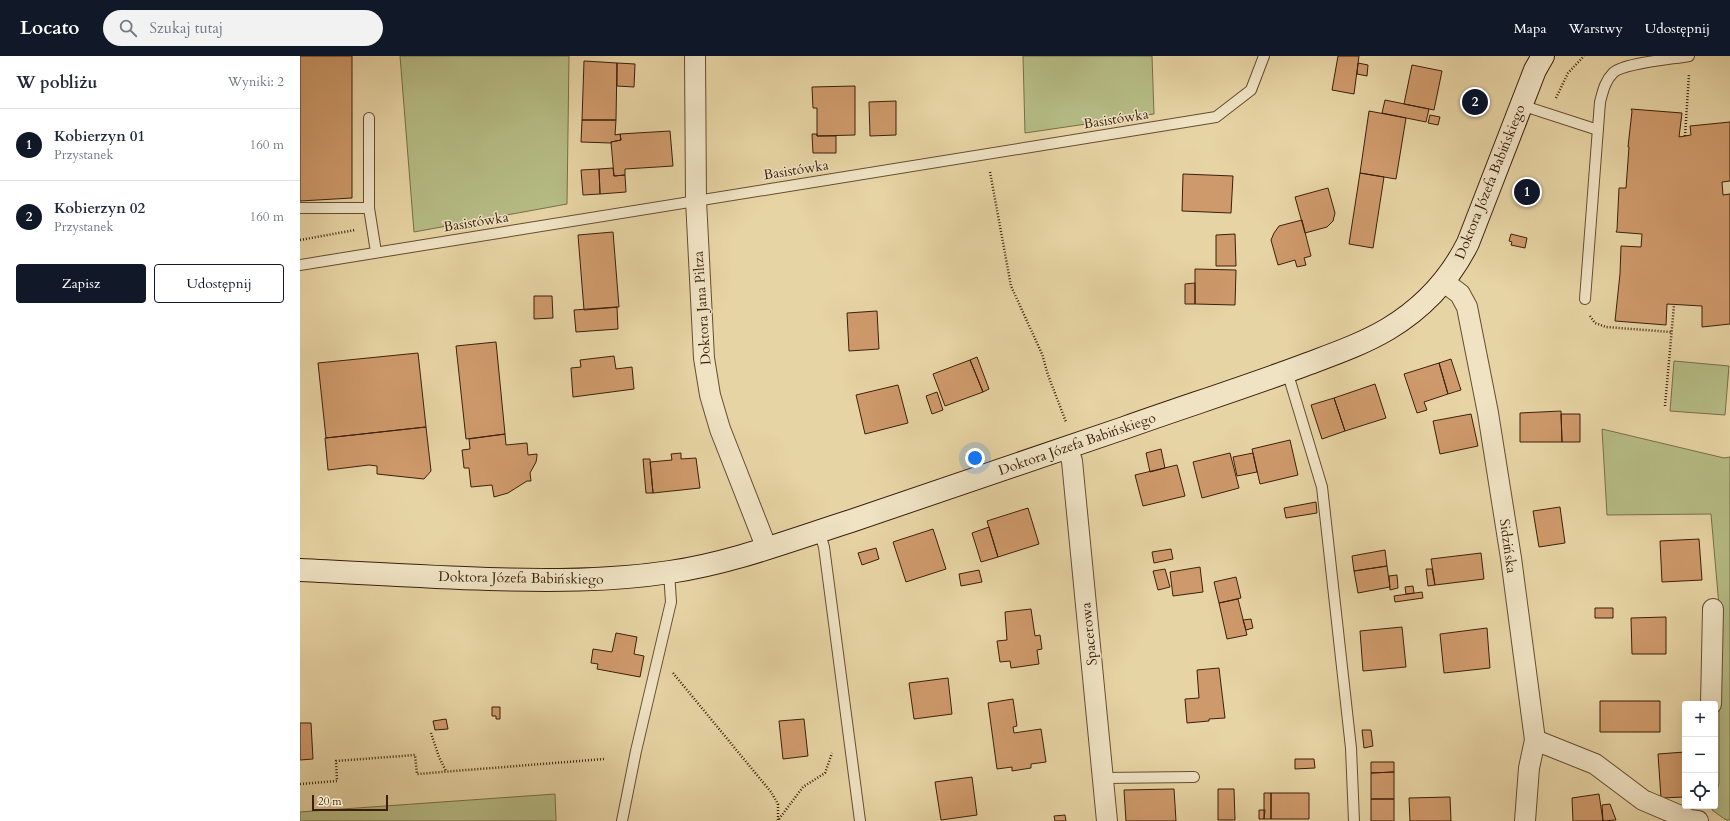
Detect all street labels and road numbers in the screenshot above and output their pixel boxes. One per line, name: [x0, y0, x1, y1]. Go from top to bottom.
street label: Doktora Józefa Babińskiego: [1450, 101, 1530, 262]
street label: Basistówka: [1082, 104, 1150, 134]
street label: Basistówka: [762, 155, 830, 185]
street label: Basistówka: [442, 207, 510, 237]
street label: Doktora Jana Piltza: [689, 250, 715, 366]
street label: Doktora Józefa Babińskiego: [996, 408, 1159, 480]
street label: Sidzińska: [1495, 518, 1521, 574]
street label: Doktora Józefa Babińskiego: [438, 567, 604, 589]
street label: Spacerowa: [1076, 602, 1102, 666]

